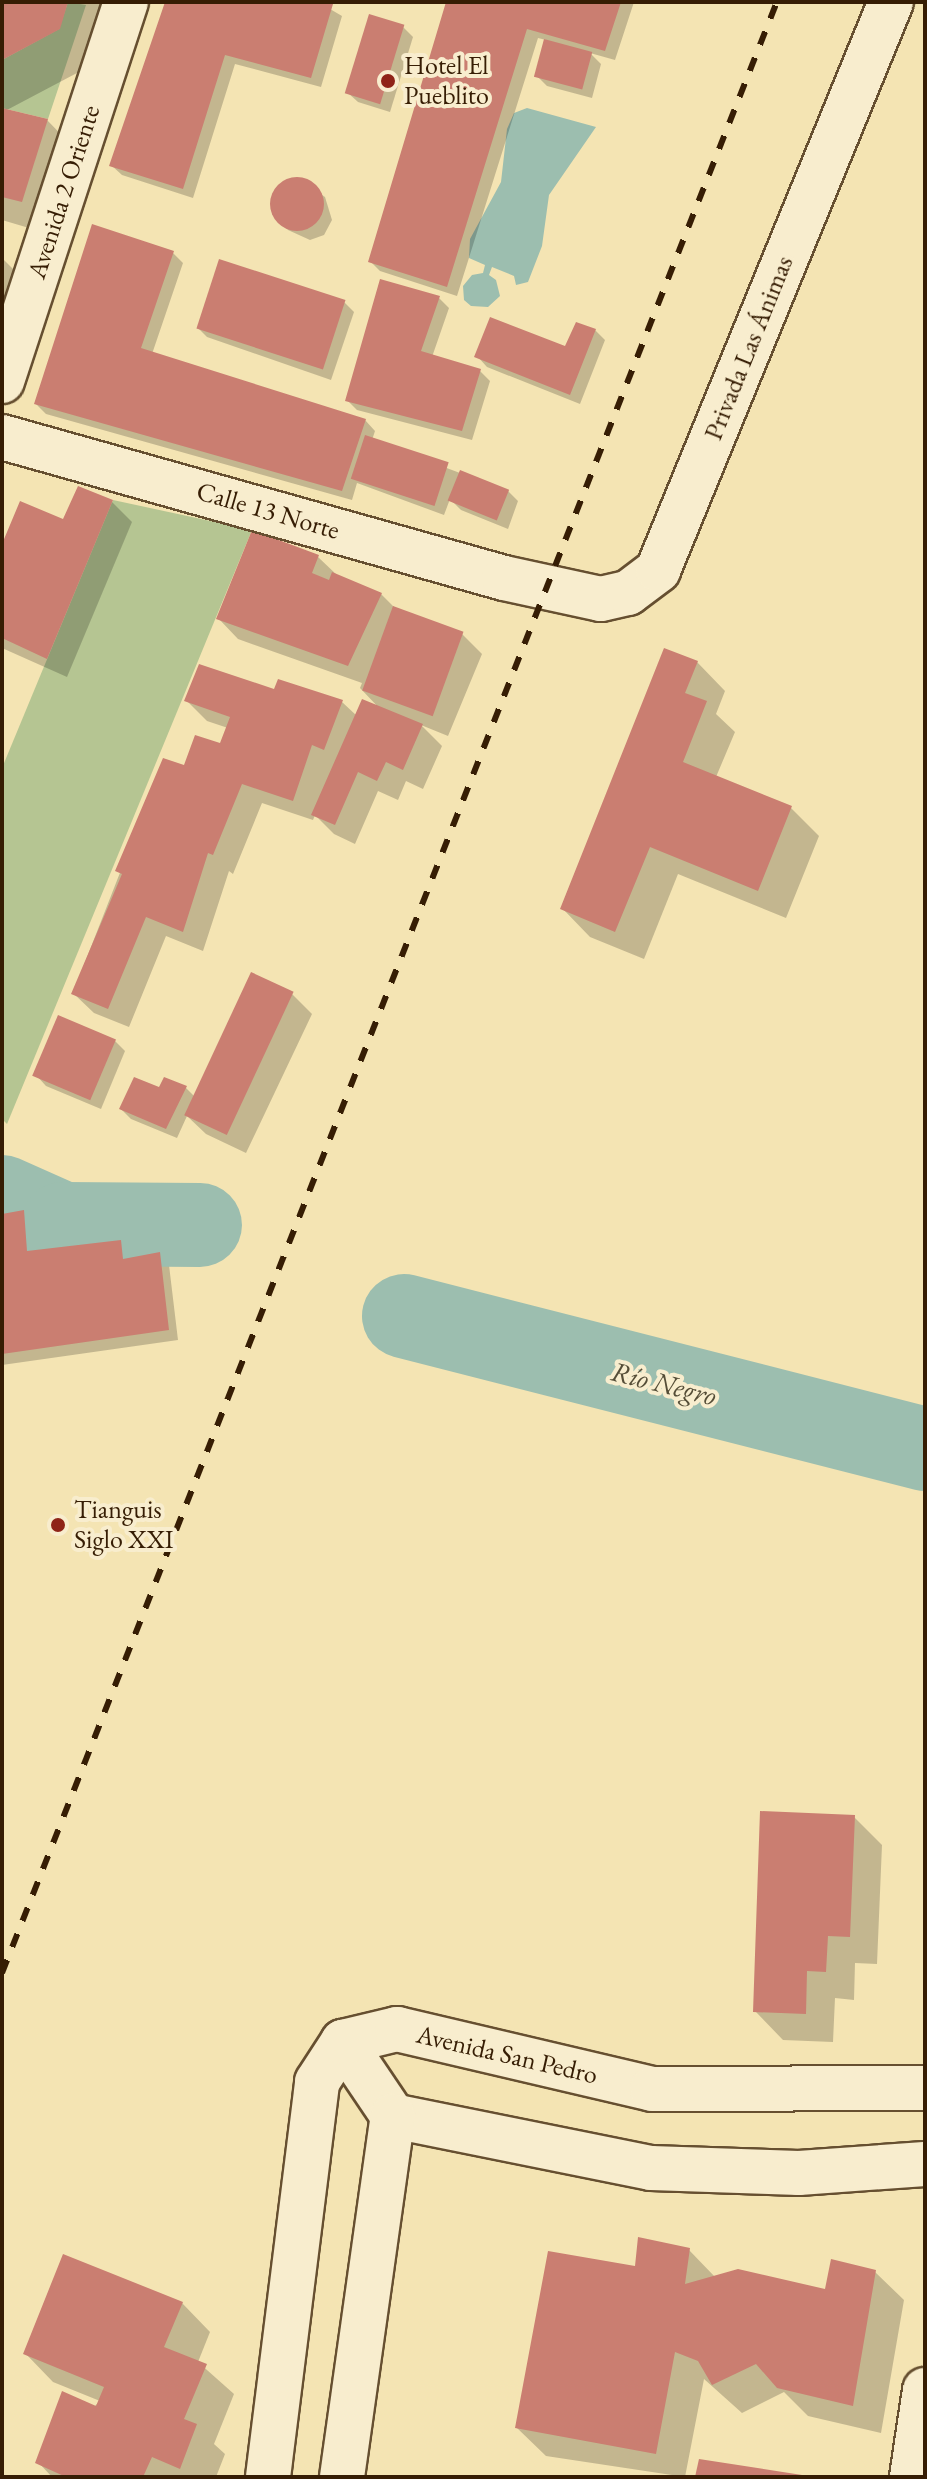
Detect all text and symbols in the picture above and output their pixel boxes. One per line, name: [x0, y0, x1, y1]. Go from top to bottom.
place label: Hotel El Pueblito: [404, 50, 489, 112]
marker: Hotel El Pueblito: [379, 72, 397, 90]
street label: Avenida 2 Oriente: [21, 101, 107, 283]
street label: Privada Las Ánimas: [698, 251, 800, 445]
street label: Calle 13 Norte: [193, 476, 343, 546]
water label: Río Negro: [608, 1354, 720, 1412]
place label: Tianguis Siglo XXI: [74, 1494, 174, 1556]
marker: Tianguis Siglo XXI: [49, 1516, 67, 1534]
street label: Avenida San Pedro: [413, 2019, 601, 2091]

